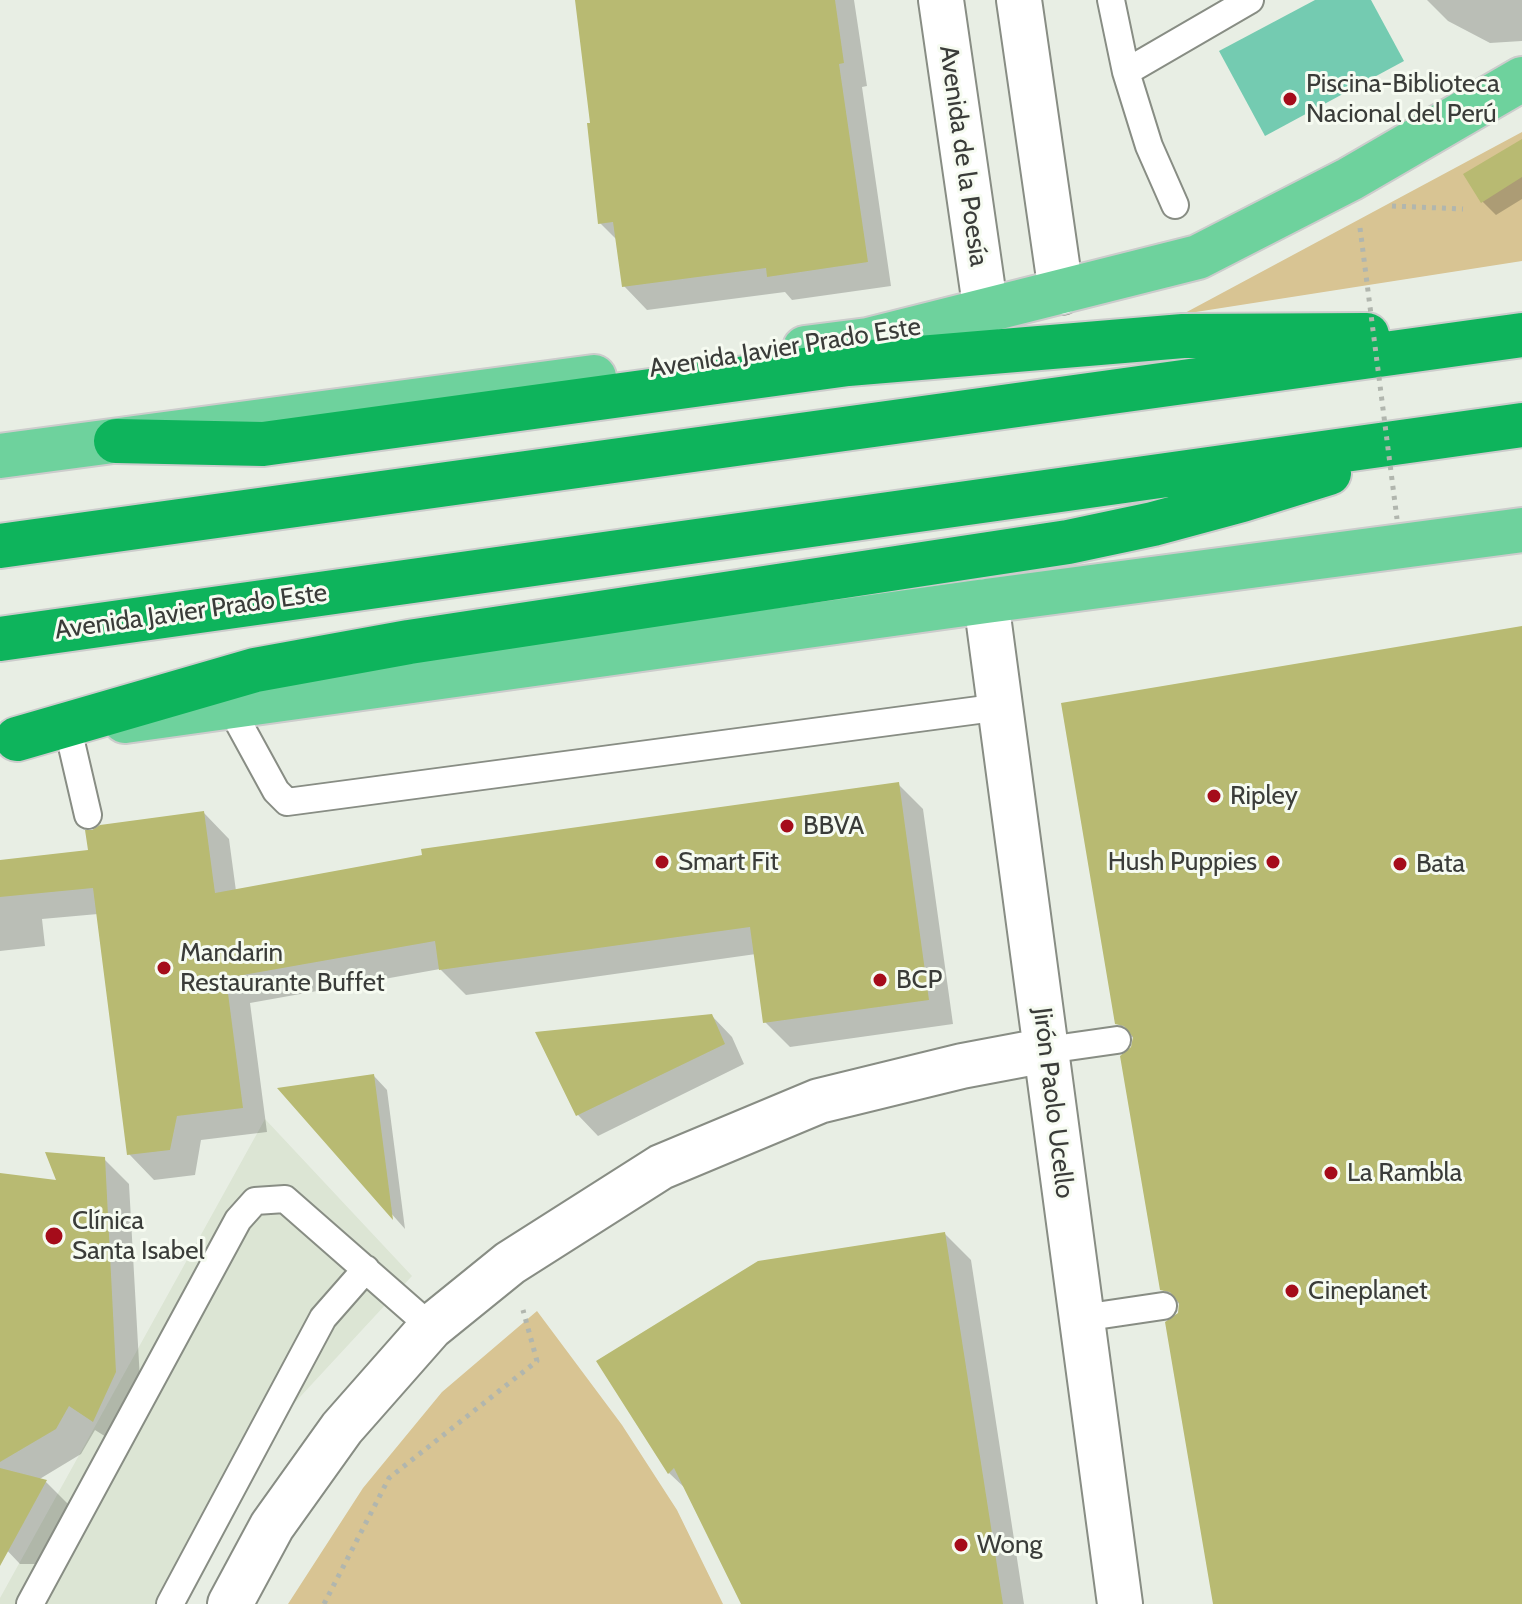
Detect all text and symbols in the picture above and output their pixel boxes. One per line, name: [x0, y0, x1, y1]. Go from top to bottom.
street label: Avenida de la Poesía: [932, 44, 994, 268]
place label: Piscina-Biblioteca Nacional del Perú: [1306, 68, 1500, 130]
marker: Piscina-Biblioteca Nacional del Perú: [1281, 90, 1299, 108]
street label: Avenida Javier Prado Este: [647, 311, 923, 385]
street label: Avenida Javier Prado Este: [53, 577, 329, 647]
place label: Ripley: [1230, 780, 1298, 812]
marker: Ripley: [1205, 787, 1223, 805]
place label: BBVA: [803, 810, 864, 842]
marker: BBVA: [778, 817, 796, 835]
place label: Smart Fit: [678, 846, 779, 878]
place label: Hush Puppies: [1108, 846, 1257, 878]
place label: Bata: [1416, 848, 1465, 880]
marker: Smart Fit: [653, 853, 671, 871]
marker: Hush Puppies: [1264, 853, 1282, 871]
marker: Bata: [1391, 855, 1409, 873]
place label: Mandarin Restaurante Buffet: [180, 937, 385, 998]
marker: Mandarin Restaurante Buffet: [155, 959, 173, 977]
place label: BCP: [896, 964, 942, 996]
marker: BCP: [871, 971, 889, 989]
street label: Jirón Paolo Ucello: [1026, 1006, 1080, 1200]
place label: La Rambla: [1347, 1157, 1462, 1189]
marker: La Rambla: [1322, 1164, 1340, 1182]
place label: Clínica Santa Isabel: [72, 1205, 205, 1266]
marker: Clínica Santa Isabel: [43, 1225, 65, 1247]
place label: Cineplanet: [1308, 1275, 1428, 1307]
marker: Cineplanet: [1283, 1282, 1301, 1300]
place label: Wong: [977, 1529, 1042, 1561]
marker: Wong: [952, 1536, 970, 1554]

